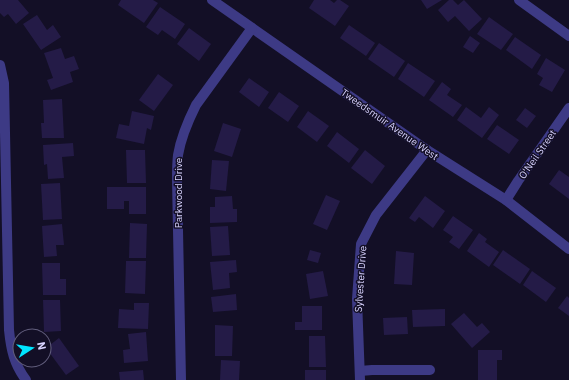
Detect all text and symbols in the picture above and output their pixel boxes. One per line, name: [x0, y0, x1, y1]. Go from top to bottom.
street label: Tweedsmuir Avenue West: [339, 86, 441, 163]
street label: O'Neil Street: [516, 127, 559, 181]
street label: Parkwood Drive: [172, 157, 185, 228]
street label: Sylvester Drive: [352, 245, 369, 313]
north arrow: [12, 328, 52, 368]
text: N: [34, 341, 49, 351]

